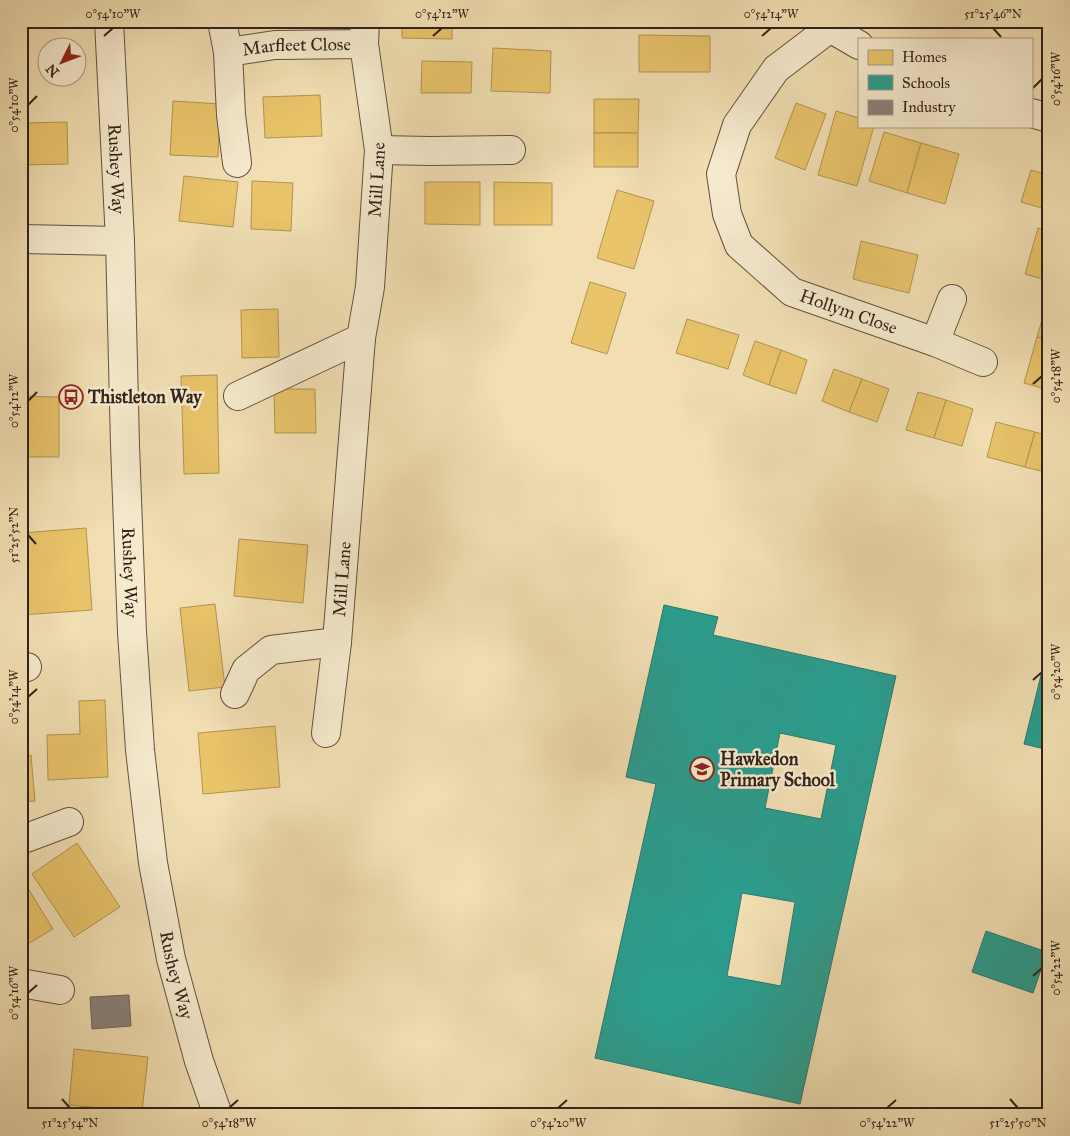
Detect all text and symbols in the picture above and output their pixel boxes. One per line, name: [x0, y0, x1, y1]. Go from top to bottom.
text: 0°54'10"W: [86, 7, 141, 21]
text: 0°54'12"W: [415, 7, 470, 21]
text: 0°54'14"W: [744, 7, 799, 21]
text: 51°25'46"N: [964, 7, 1022, 21]
street label: Marfleet Close: [241, 33, 351, 61]
north arrow: [38, 38, 88, 88]
legend: [858, 38, 1032, 128]
text: Homes: [902, 48, 947, 66]
text: 0°54'16"W: [1049, 51, 1063, 106]
text: N: [42, 60, 63, 80]
text: Schools: [902, 74, 950, 92]
text: 0°54'10"W: [7, 77, 21, 132]
text: Industry: [902, 98, 956, 116]
street label: Rushey Way: [103, 123, 130, 215]
street label: Mill Lane: [364, 141, 390, 218]
street label: Hollym Close: [797, 285, 900, 339]
text: 0°54'18"W: [1049, 348, 1063, 403]
text: 0°54'12"W: [7, 373, 21, 428]
bus stop icon: Thistleton Way: [58, 384, 84, 410]
place label: Thistleton Way: [87, 386, 203, 409]
text: 51°25'52"N: [7, 507, 21, 563]
street label: Rushey Way: [117, 527, 142, 619]
street label: Mill Lane: [328, 541, 356, 618]
text: 0°54'20"W: [1049, 643, 1063, 700]
text: 0°54'14"W: [7, 669, 21, 724]
place label: Hawkedon Primary School: [720, 748, 836, 792]
school or university icon: Hawkedon Primary School: [689, 756, 715, 782]
street label: Rushey Way: [155, 929, 198, 1022]
text: 0°54'22"W: [1049, 940, 1063, 996]
text: 0°54'16"W: [7, 965, 21, 1020]
text: 51°25'54"N: [42, 1116, 98, 1130]
text: 0°54'18"W: [202, 1116, 257, 1130]
text: 0°54'20"W: [530, 1116, 587, 1130]
text: 0°54'22"W: [859, 1116, 915, 1130]
text: 51°25'50"N: [989, 1116, 1047, 1130]

